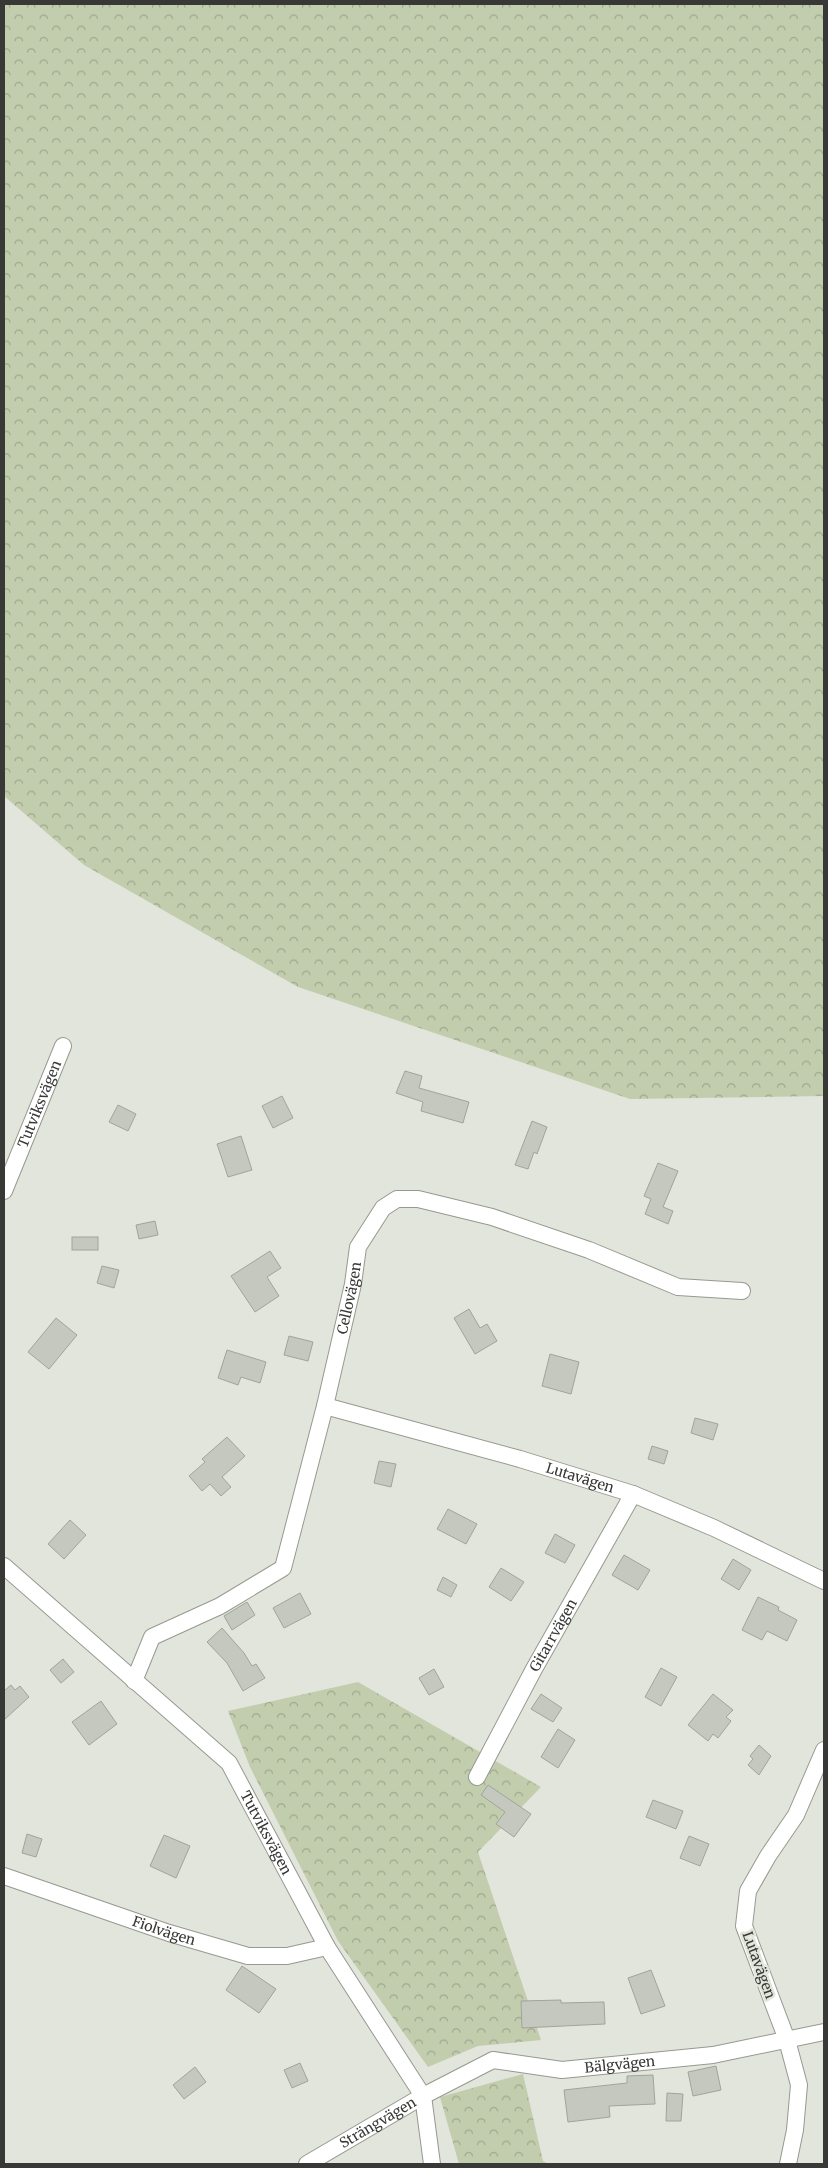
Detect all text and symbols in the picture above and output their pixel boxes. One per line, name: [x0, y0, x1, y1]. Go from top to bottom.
street label: Tutviksvägen: [14, 1058, 65, 1150]
street label: Cellovägen: [333, 1261, 365, 1336]
street label: Lutavägen: [544, 1459, 616, 1497]
street label: Gitarrvägen: [525, 1596, 581, 1675]
street label: Tutviksvägen: [236, 1788, 296, 1878]
street label: Fiolvägen: [130, 1912, 198, 1949]
street label: Lutavägen: [739, 1929, 779, 2001]
street label: Bälgvägen: [584, 2052, 656, 2077]
street label: Strängvägen: [336, 2093, 419, 2152]

